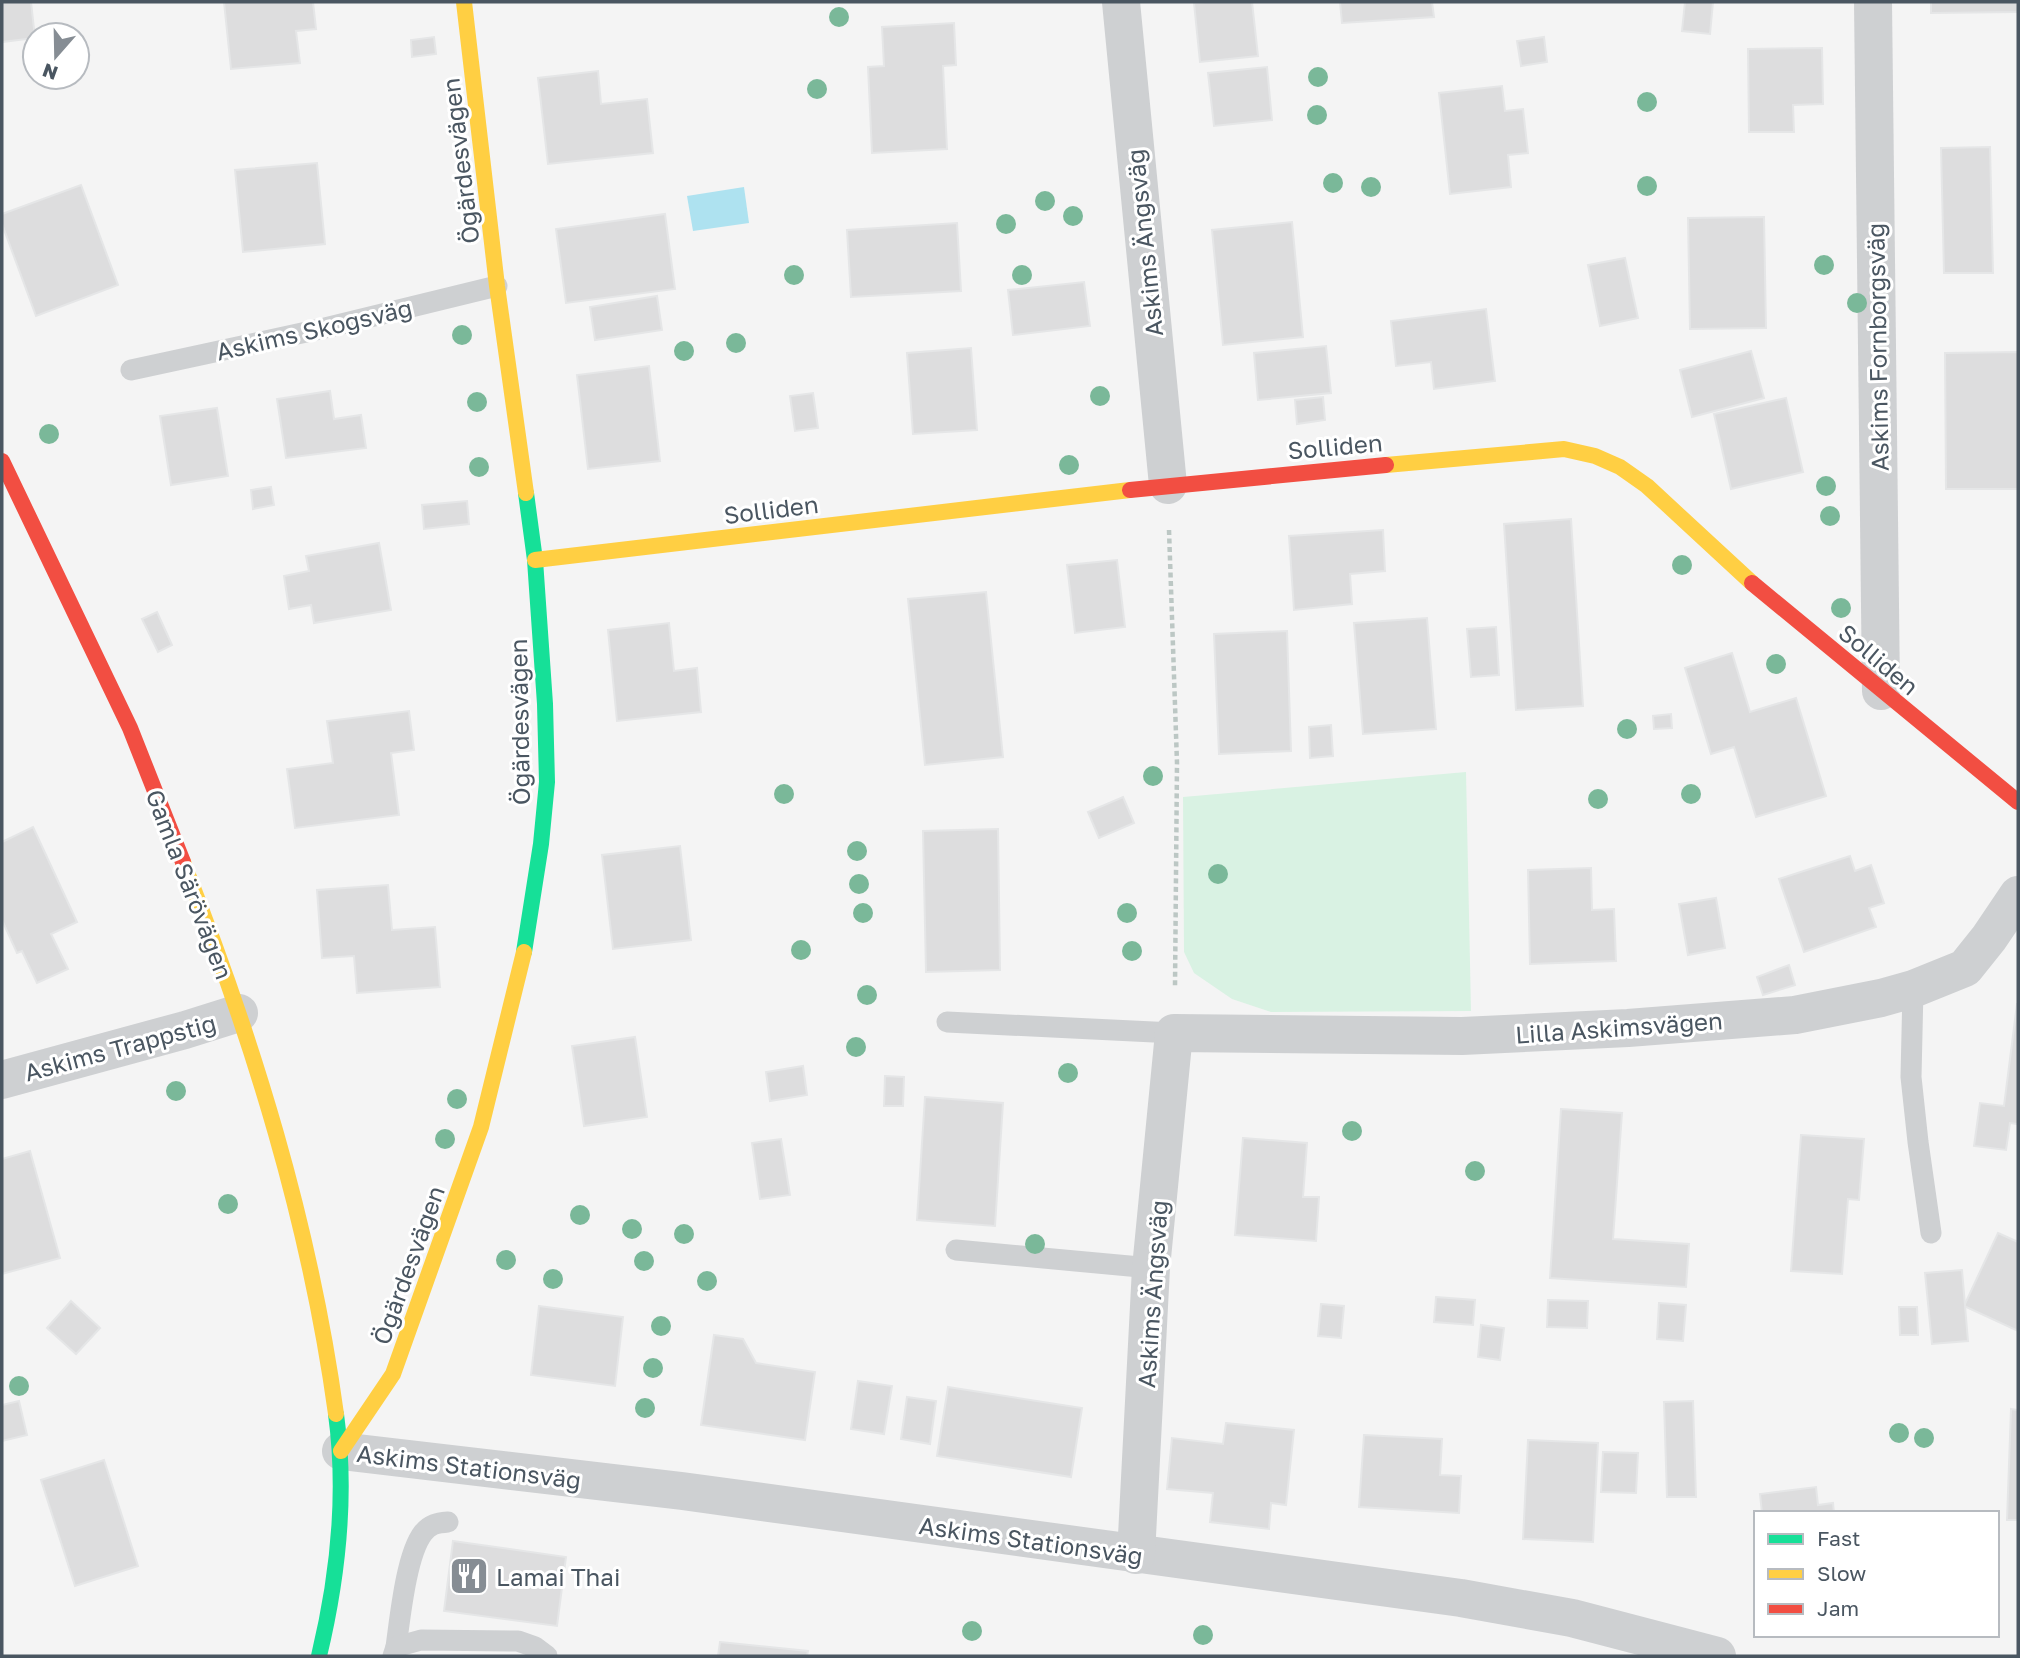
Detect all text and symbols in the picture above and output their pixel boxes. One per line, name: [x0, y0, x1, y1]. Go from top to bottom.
north arrow: [21, 21, 91, 91]
text: N: [39, 59, 61, 86]
street label: Ögärdesvägen: [435, 77, 485, 245]
street label: Askims Ängsväg: [1120, 148, 1168, 338]
street label: Askims Fornborgsväg: [1860, 223, 1894, 471]
street label: Askims Skogsväg: [213, 292, 415, 366]
street label: Solliden: [1286, 427, 1384, 465]
street label: Solliden: [722, 489, 820, 529]
street label: Solliden: [1833, 617, 1925, 701]
street label: Ögärdesvägen: [503, 638, 535, 806]
street label: Gamla Särövägen: [140, 785, 240, 983]
street label: Lilla Askimsvägen: [1514, 1005, 1724, 1049]
street label: Askims Trappstig: [21, 1007, 219, 1087]
street label: Ögärdesvägen: [366, 1182, 450, 1348]
street label: Askims Ängsväg: [1131, 1199, 1173, 1389]
street label: Askims Stationsväg: [355, 1438, 583, 1494]
street label: Askims Stationsväg: [917, 1510, 1145, 1570]
legend: [1754, 1511, 1999, 1637]
text: Fast: [1817, 1525, 1860, 1551]
restaurant icon: Lamai Thai: [448, 1555, 490, 1597]
text: Slow: [1817, 1560, 1866, 1586]
place label: Lamai Thai: [496, 1562, 620, 1591]
text: Jam: [1817, 1595, 1859, 1621]

